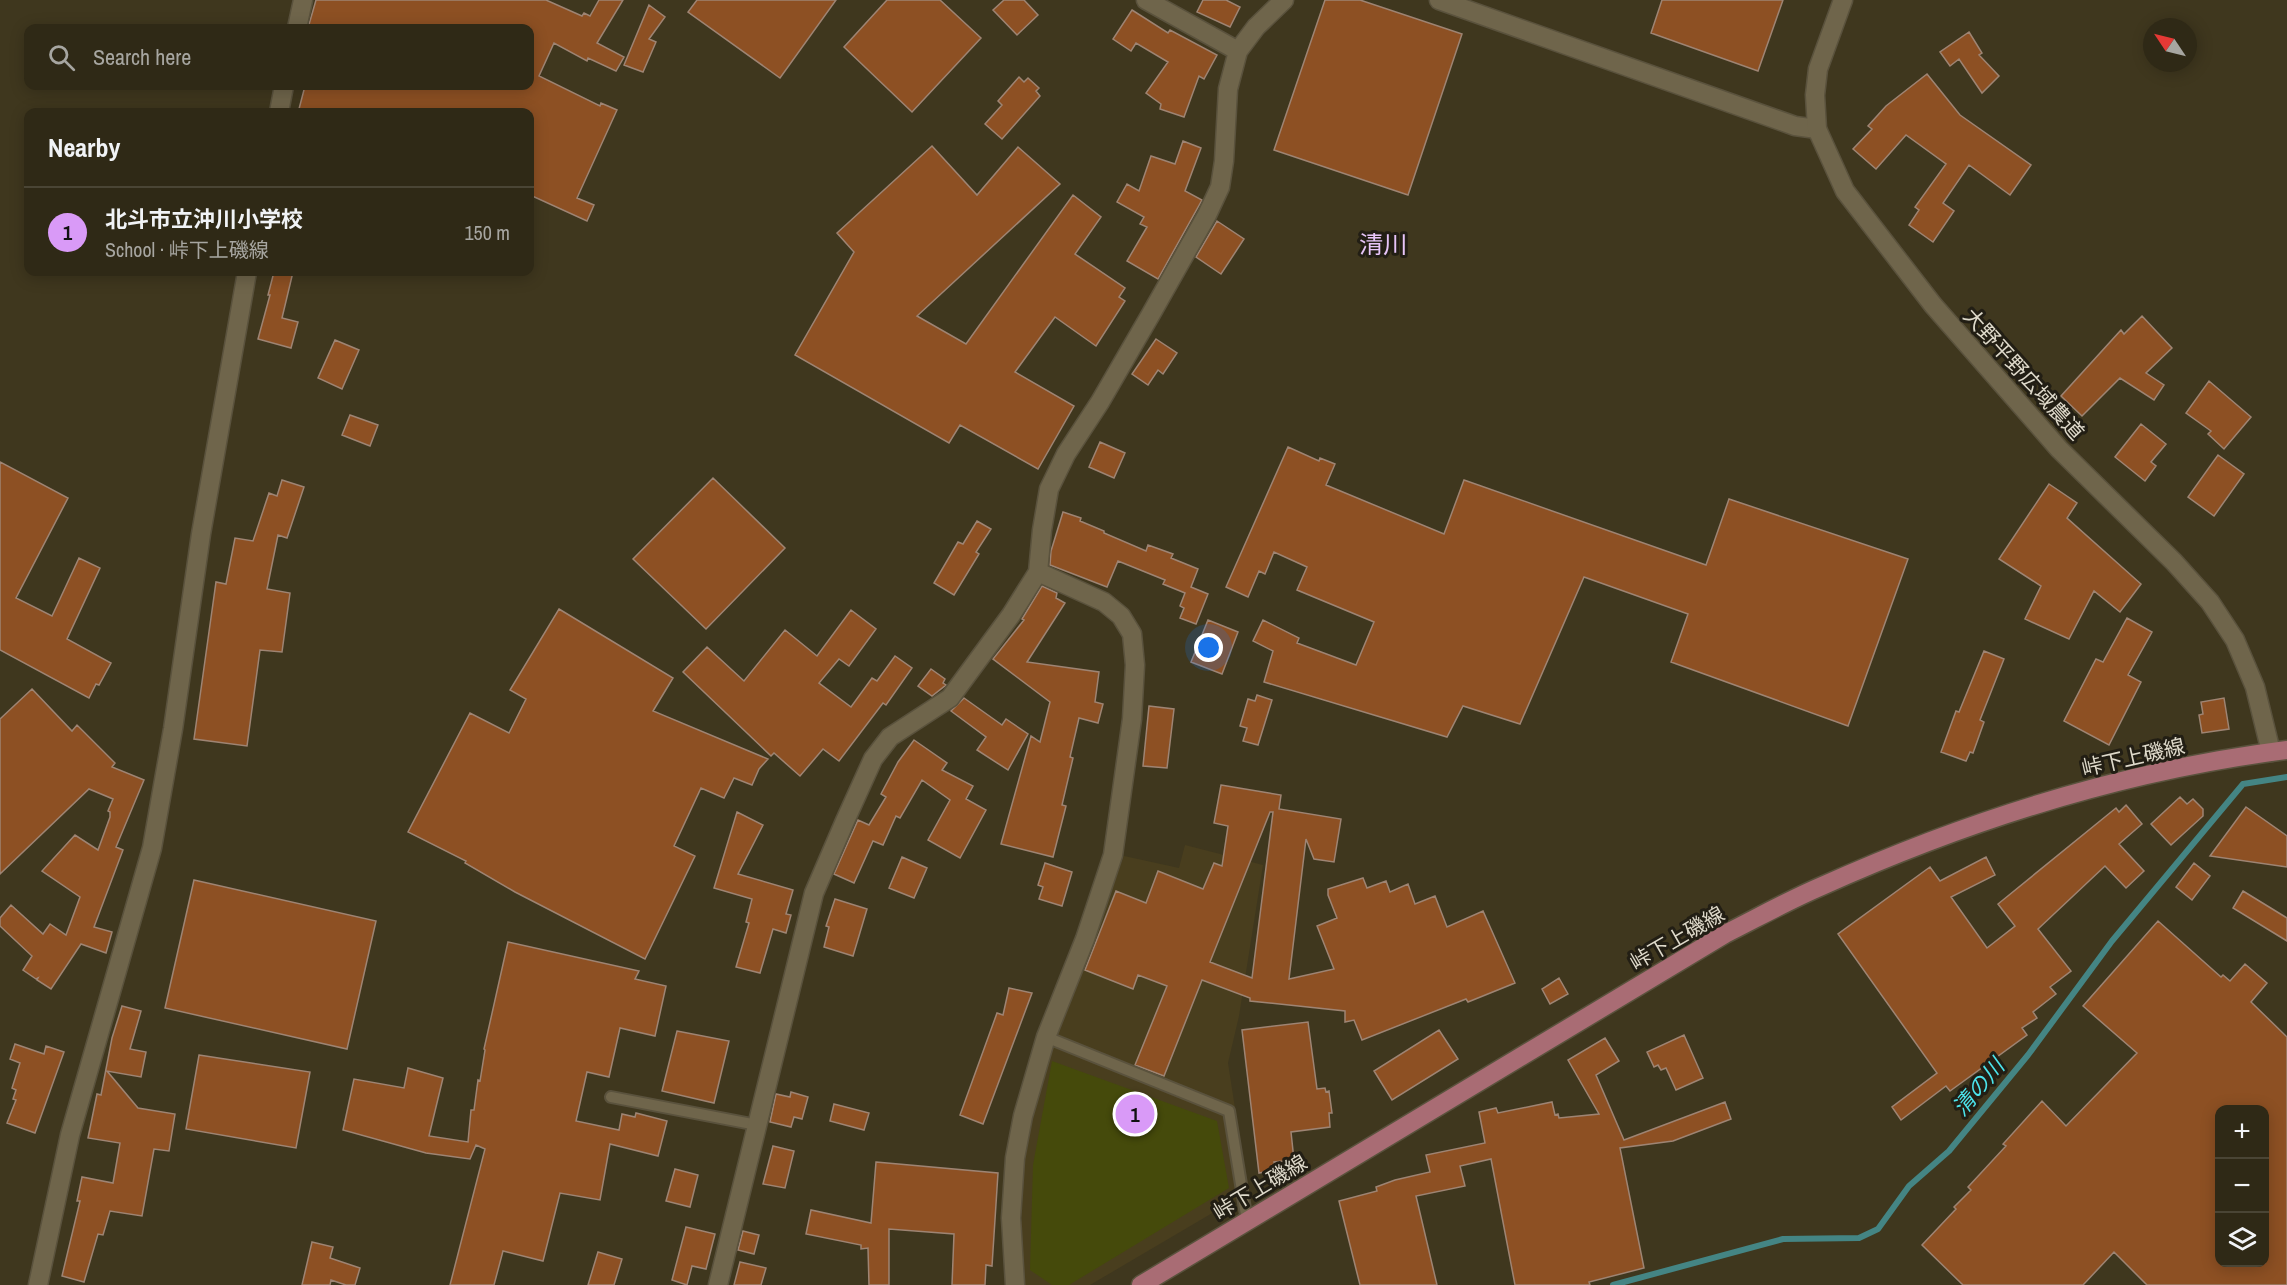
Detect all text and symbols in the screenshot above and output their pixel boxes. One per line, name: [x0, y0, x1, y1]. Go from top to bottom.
north arrow: [2143, 18, 2197, 72]
search box: [24, 24, 534, 90]
icon: search: [45, 41, 78, 74]
text: Search here: [93, 42, 191, 72]
text: Nearby: [48, 130, 120, 165]
text: 北斗市立沖川小学校: [105, 204, 303, 234]
text: 1: [63, 219, 72, 246]
text: 150 m: [464, 219, 510, 246]
district label: 清川: [1359, 228, 1407, 260]
text: School · 峠下上磯線: [105, 236, 269, 263]
street label: 大野平野広域農道: [1957, 302, 2091, 446]
your location: [1194, 633, 1223, 662]
street label: 峠下上磯線: [2079, 731, 2187, 783]
street label: 峠下上磯線: [1624, 899, 1730, 977]
water label: 清の川: [1945, 1051, 2012, 1122]
pin: 1: [1116, 1092, 1154, 1136]
map controls: [2215, 1105, 2269, 1267]
button: +: [2215, 1105, 2269, 1159]
street label: 峠下上磯線: [1208, 1148, 1312, 1226]
button: −: [2215, 1159, 2269, 1213]
button: layers: [2215, 1213, 2269, 1267]

